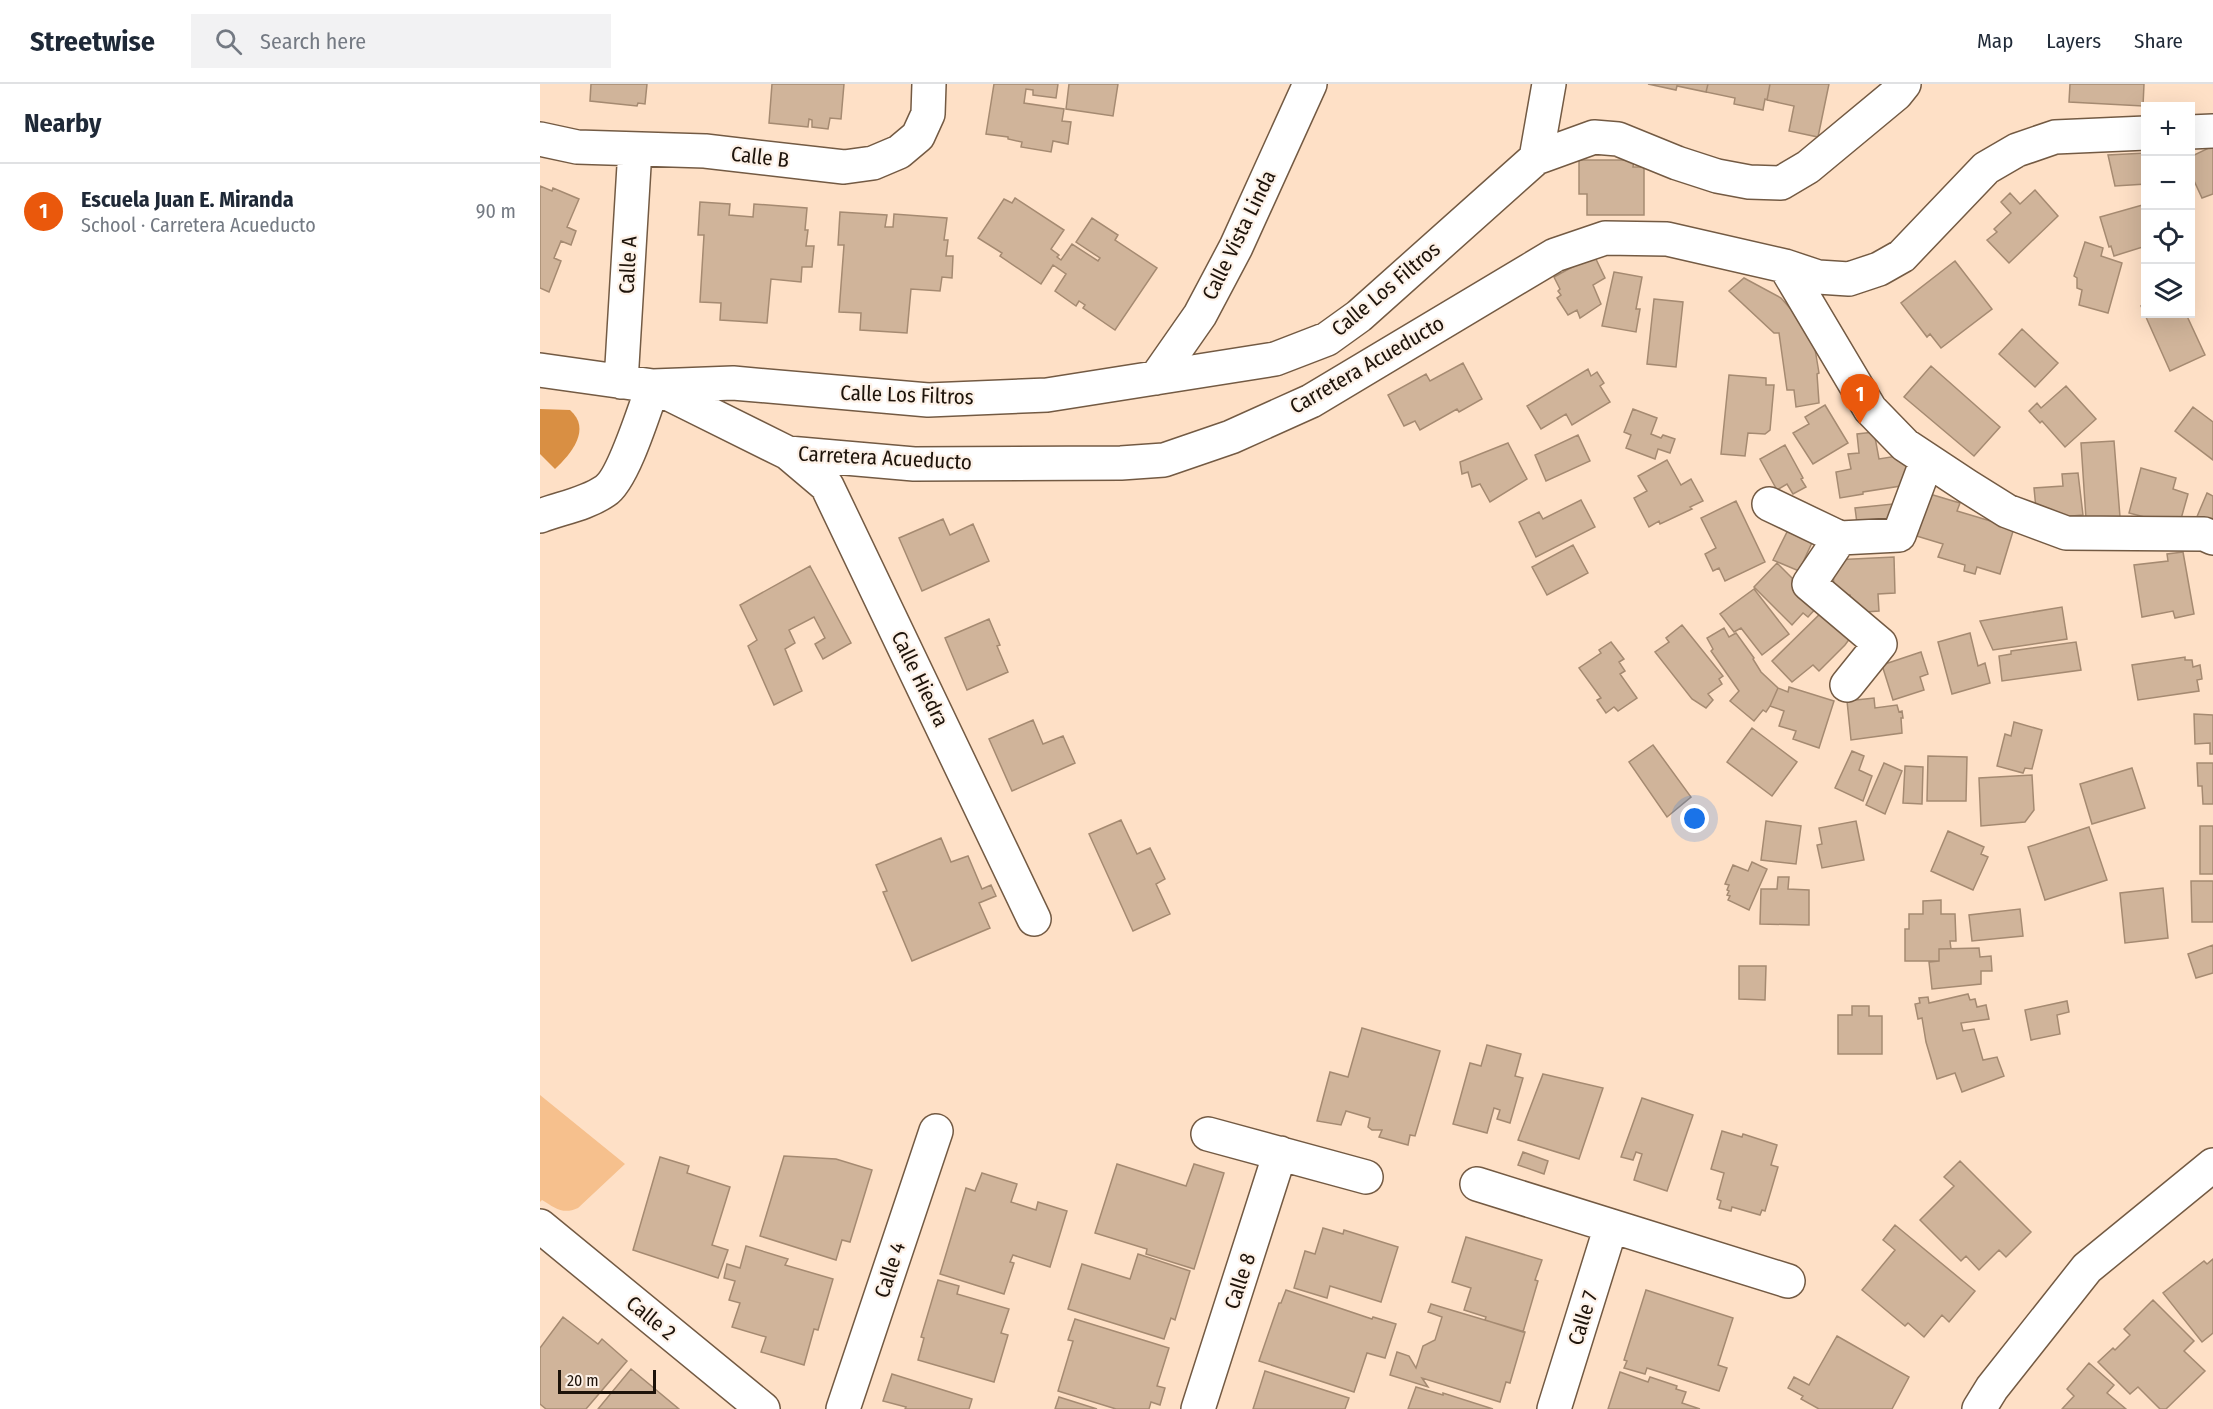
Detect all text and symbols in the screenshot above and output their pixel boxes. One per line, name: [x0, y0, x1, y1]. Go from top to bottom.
search box: [191, 14, 611, 68]
text: Streetwise: [30, 25, 155, 58]
icon: search: [212, 25, 245, 58]
text: Search here: [260, 28, 366, 55]
text: Map: [1977, 28, 2013, 54]
text: Layers: [2046, 28, 2101, 54]
text: Share: [2134, 28, 2183, 54]
map controls: [2141, 102, 2195, 318]
button: +: [2141, 102, 2195, 156]
text: Nearby: [24, 108, 101, 139]
street label: Calle B: [729, 141, 791, 173]
button: −: [2141, 156, 2195, 210]
street label: Calle Vista Linda: [1196, 166, 1282, 304]
text: Escuela Juan E. Miranda: [81, 186, 294, 213]
text: 1: [39, 199, 48, 223]
text: 90 m: [476, 199, 516, 223]
button: locate: [2141, 210, 2195, 264]
text: School · Carretera Acueducto: [81, 213, 316, 237]
street label: Calle A: [614, 235, 642, 295]
street label: Calle Los Filtros: [1326, 236, 1446, 342]
button: layers: [2141, 264, 2195, 318]
street label: Carretera Acueducto: [1285, 310, 1449, 420]
pin: 1: [1840, 374, 1880, 424]
street label: Calle Los Filtros: [840, 380, 974, 410]
street label: Carretera Acueducto: [797, 440, 973, 476]
street label: Calle Hiedra: [886, 627, 954, 731]
your location: [1680, 804, 1709, 833]
street label: Calle 4: [869, 1239, 911, 1301]
street label: Calle 8: [1219, 1250, 1261, 1312]
street label: Calle 7: [1562, 1288, 1604, 1348]
street label: Calle 2: [621, 1290, 681, 1346]
scale bar: [558, 1367, 656, 1394]
text: 20 m: [567, 1371, 598, 1390]

